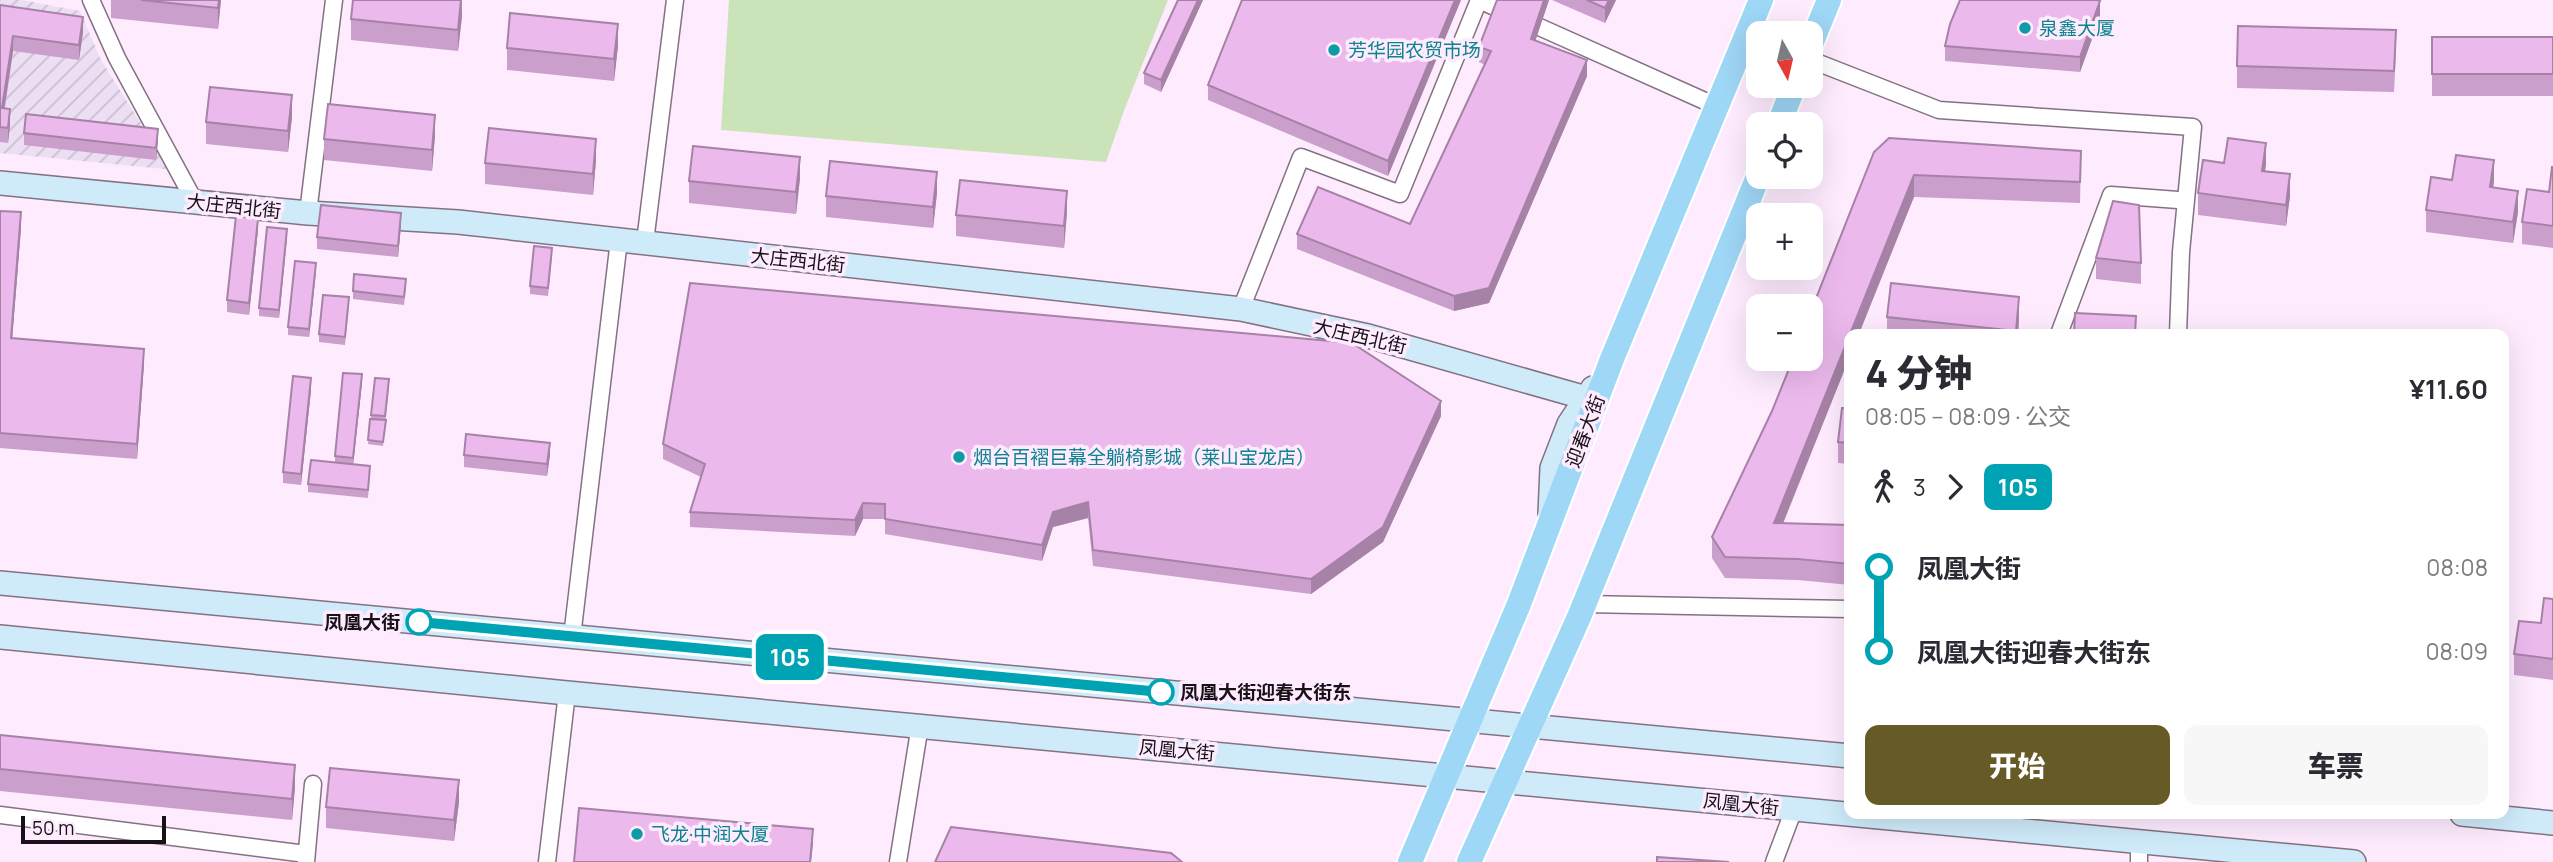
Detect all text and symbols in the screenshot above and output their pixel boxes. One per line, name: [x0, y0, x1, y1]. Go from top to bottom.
place label: 泉鑫大厦: [2039, 15, 2115, 41]
marker: 泉鑫大厦: [2017, 20, 2033, 36]
north arrow: [1746, 21, 1824, 98]
map controls: [1746, 21, 1823, 371]
place label: 芳华园农贸市场: [1348, 37, 1481, 63]
marker: 芳华园农贸市场: [1326, 42, 1342, 58]
button: locate: [1746, 112, 1823, 189]
street label: 大庄西北街: [185, 188, 283, 224]
button: +: [1746, 203, 1823, 280]
street label: 大庄西北街: [749, 242, 847, 278]
button: −: [1746, 294, 1823, 371]
street label: 大庄西北街: [1311, 313, 1409, 359]
text: 4 分钟: [1865, 346, 1972, 398]
text: ¥11.60: [2409, 371, 2488, 407]
street label: 迎春大街: [1559, 391, 1611, 471]
text: 08:05 – 08:09 · 公交: [1865, 400, 2071, 432]
place label: 烟台百褶巨幕全躺椅影城（莱山宝龙店）: [973, 444, 1315, 470]
marker: 烟台百褶巨幕全躺椅影城（莱山宝龙店）: [951, 449, 967, 465]
icon: walk: [1865, 468, 1903, 506]
icon: forward: [1936, 468, 1974, 506]
text: 105: [1998, 470, 2038, 503]
text: 3: [1913, 471, 1926, 503]
text: 凤凰大街: [1917, 550, 2021, 586]
text: 08:08: [2426, 551, 2488, 583]
place label: 凤凰大街: [324, 609, 400, 635]
marker: 凤凰大街: [406, 609, 432, 635]
line badge: 105: [750, 634, 830, 680]
text: 凤凰大街迎春大街东: [1917, 634, 2151, 670]
text: 08:09: [2425, 635, 2488, 667]
text: 105: [770, 640, 810, 673]
marker: 凤凰大街迎春大街东: [1148, 679, 1174, 705]
place label: 凤凰大街迎春大街东: [1180, 679, 1351, 705]
button: 开始: [1865, 725, 2170, 805]
button: 车票: [2184, 725, 2488, 805]
street label: 凤凰大街: [1138, 734, 1216, 766]
street label: 凤凰大街: [1702, 787, 1780, 821]
scale bar: [21, 813, 166, 845]
text: 50 m: [32, 815, 74, 841]
place label: 飞龙·中润大厦: [651, 821, 769, 847]
marker: 飞龙·中润大厦: [629, 826, 645, 842]

